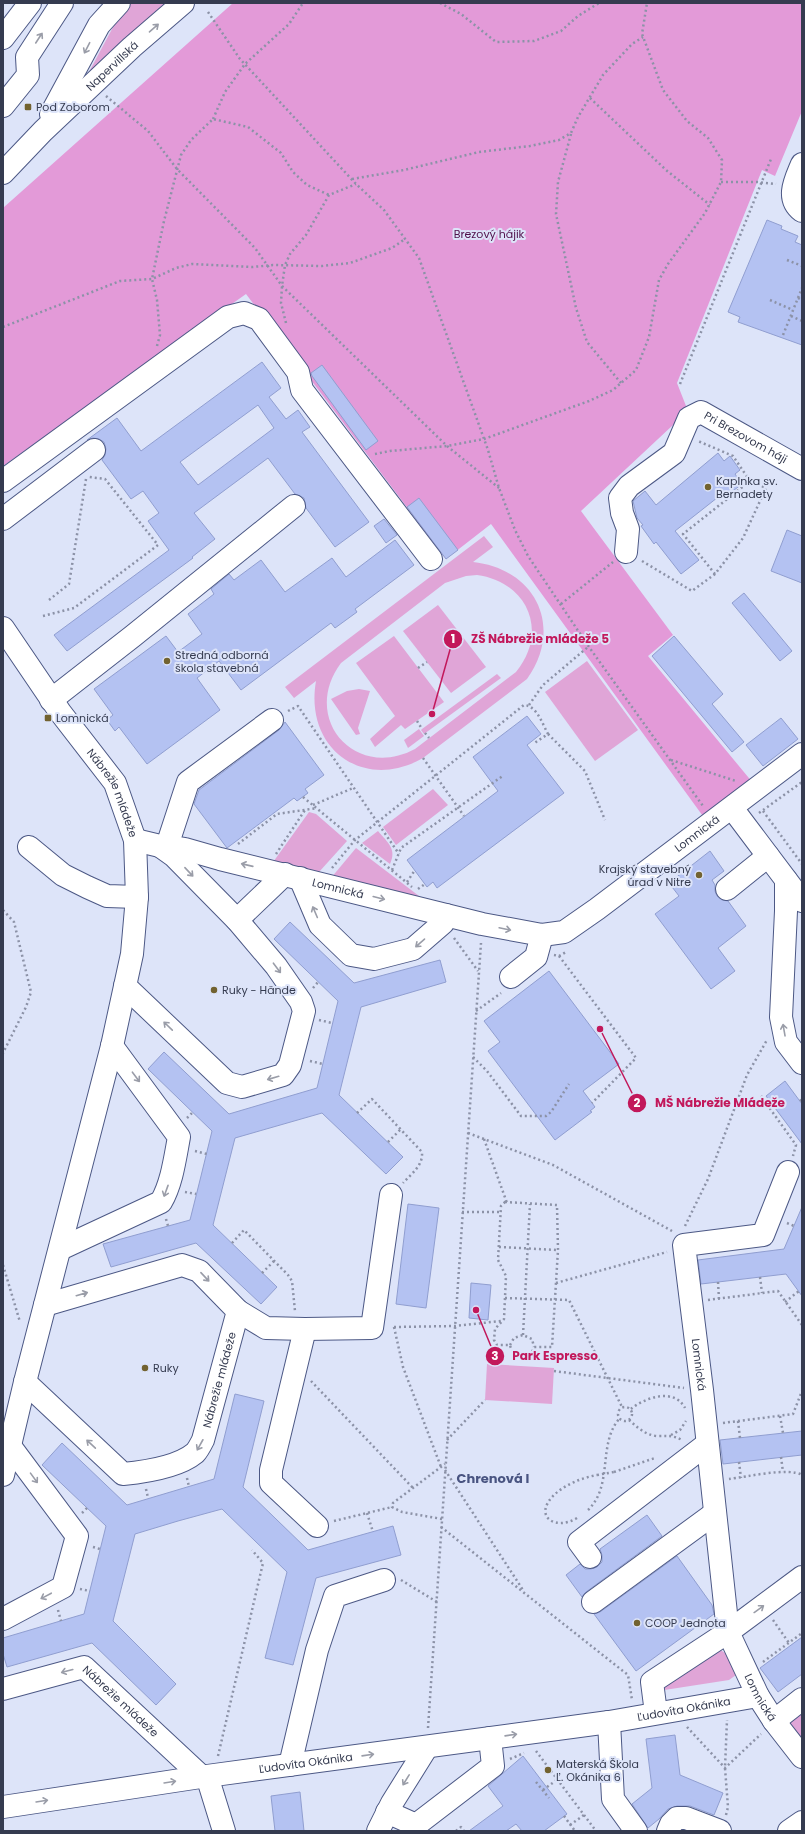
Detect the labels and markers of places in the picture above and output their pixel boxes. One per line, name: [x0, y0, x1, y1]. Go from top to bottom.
place label: Pod Zoborom: [36, 99, 110, 115]
marker: Pod Zoborom: [23, 102, 33, 112]
place label: Kaplnka sv. Bernadety: [716, 473, 777, 502]
marker: Kaplnka sv. Bernadety: [703, 482, 713, 492]
callout: ZŠ Nábrežie mládeže 5: [443, 627, 617, 651]
place label: Stredná odborná škola stavebná: [175, 647, 269, 676]
marker: Stredná odborná škola stavebná: [162, 656, 172, 666]
place label: Lomnická: [56, 710, 109, 726]
marker: Lomnická: [43, 713, 53, 723]
place label: Krajský stavebný úrad v Nitre: [599, 861, 692, 890]
marker: Krajský stavebný úrad v Nitre: [694, 870, 704, 880]
place label: Ruky - Hände: [222, 982, 296, 998]
marker: Ruky - Hände: [209, 985, 219, 995]
callout: MŠ Nábrežie Mládeže: [627, 1091, 793, 1115]
callout: Park Espresso: [485, 1344, 606, 1368]
place label: Ruky: [153, 1360, 179, 1376]
marker: Ruky: [140, 1363, 150, 1373]
place label: COOP Jednota: [645, 1615, 726, 1631]
marker: COOP Jednota: [632, 1618, 642, 1628]
place label: Materská Škola Ľ. Okánika 6: [556, 1756, 639, 1785]
marker: Materská Škola Ľ. Okánika 6: [543, 1765, 553, 1775]

